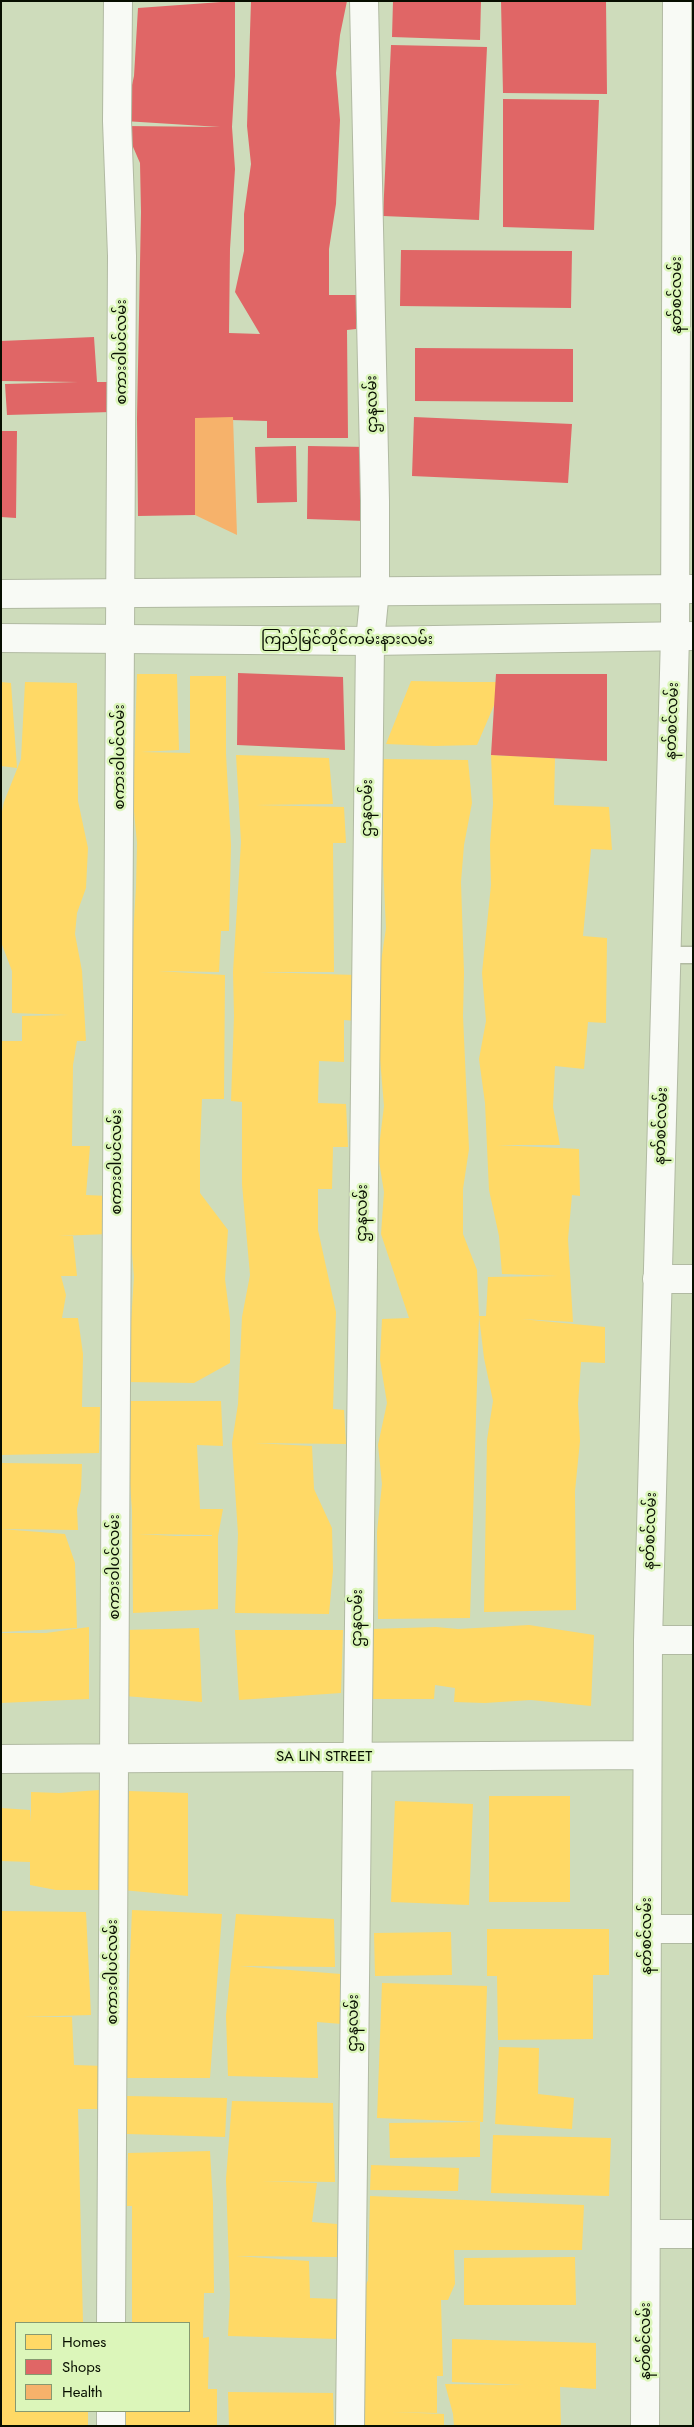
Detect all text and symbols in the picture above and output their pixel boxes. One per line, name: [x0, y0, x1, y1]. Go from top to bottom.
street label: နတ်စင်လမ်း: [668, 256, 686, 334]
street label: စကားဝါပင်လမ်း: [113, 299, 131, 405]
street label: ဌာနလမ်း: [363, 375, 383, 433]
street label: ကြည်မြင်တိုင်ကမ်းနားလမ်း: [261, 631, 433, 649]
street label: နတ်စင်လမ်း: [663, 682, 683, 760]
street label: စကားဝါပင်လမ်း: [111, 704, 129, 810]
street label: ဌာနလမ်း: [358, 779, 378, 837]
street label: နတ်စင်လမ်း: [652, 1087, 672, 1165]
street label: စကားဝါပင်လမ်း: [108, 1109, 126, 1215]
street label: ဌာနလမ်း: [353, 1184, 373, 1242]
street label: နတ်စင်လမ်း: [641, 1492, 661, 1570]
street label: စကားဝါပင်လမ်း: [106, 1514, 124, 1620]
street label: ဌာနလမ်း: [348, 1589, 368, 1647]
street label: SA LIN STREET: [276, 1748, 372, 1766]
street label: နတ်စင်လမ်း: [638, 1897, 656, 1975]
street label: စကားဝါပင်လမ်း: [104, 1919, 122, 2025]
street label: ဌာနလမ်း: [344, 1994, 364, 2052]
street label: နတ်စင်လမ်း: [637, 2302, 655, 2380]
legend: [15, 2322, 190, 2412]
text: Homes: [62, 2331, 106, 2353]
text: Shops: [62, 2356, 101, 2378]
text: Health: [62, 2381, 103, 2403]

